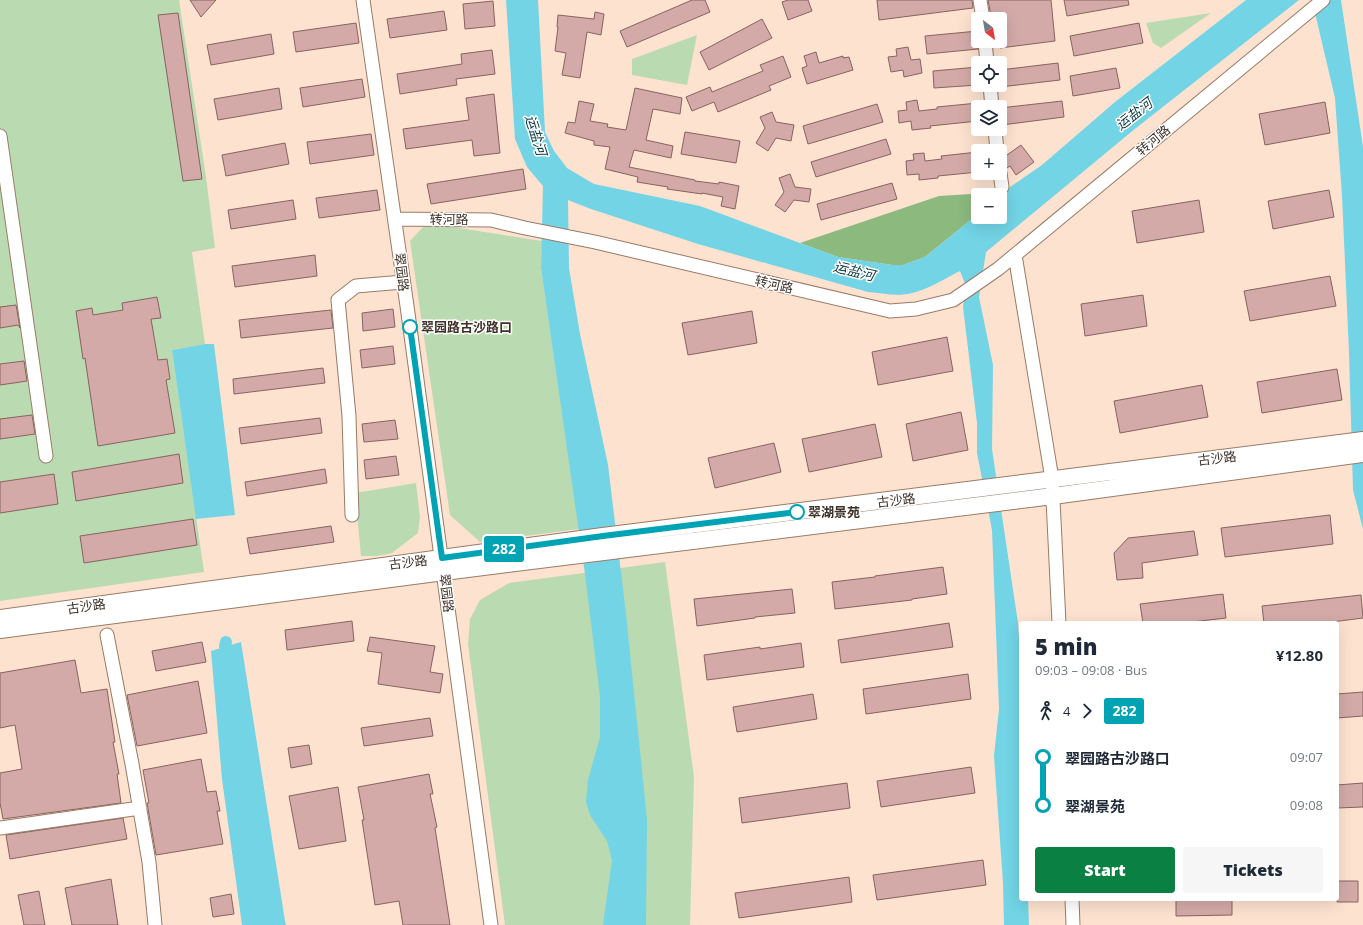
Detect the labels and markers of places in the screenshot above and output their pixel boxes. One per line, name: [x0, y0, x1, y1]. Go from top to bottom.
place label: 翠园路古沙路口: [421, 318, 512, 336]
marker: 翠园路古沙路口: [402, 319, 418, 335]
place label: 翠湖景苑: [808, 503, 860, 521]
marker: 翠湖景苑: [789, 504, 805, 520]

